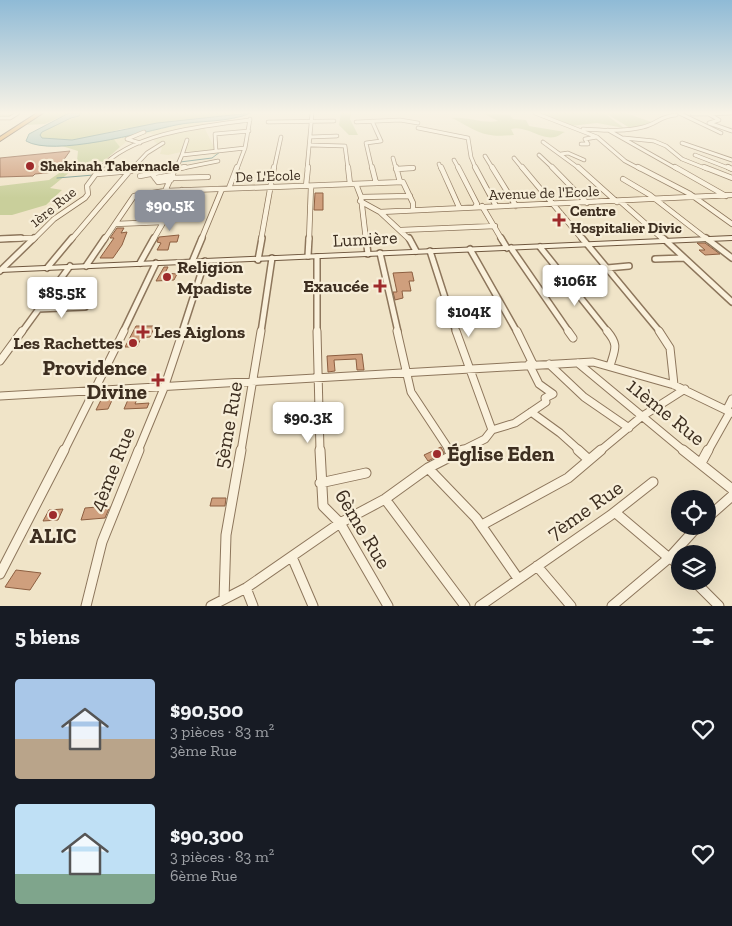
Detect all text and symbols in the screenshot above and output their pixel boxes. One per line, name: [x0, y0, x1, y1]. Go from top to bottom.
place label: Shekinah Tabernacle: [40, 157, 179, 175]
marker: Shekinah Tabernacle: [24, 160, 36, 172]
street label: De L'Ecole: [235, 166, 301, 186]
street label: Avenue de l'Ecole: [488, 182, 600, 204]
street label: 1ère Rue: [26, 183, 80, 231]
pin: $90.5K: [129, 190, 211, 232]
text: $90.5K: [146, 196, 194, 215]
place label: Centre Hospitalier Divic: [570, 202, 682, 237]
marker: Centre Hospitalier Divic: [552, 213, 566, 227]
street label: Lumière: [332, 226, 398, 252]
place label: Religion Mpadiste: [177, 256, 252, 299]
pin: $106K: [540, 264, 610, 307]
marker: Religion Mpadiste: [161, 271, 173, 283]
text: $106K: [554, 271, 596, 290]
place label: Exaucée: [303, 275, 369, 297]
pin: $85.5K: [21, 276, 103, 319]
marker: Exaucée: [373, 279, 387, 293]
text: $85.5K: [38, 283, 86, 302]
pin: $104K: [434, 296, 504, 338]
text: $104K: [447, 302, 491, 321]
place label: Les Aiglons: [154, 321, 245, 343]
marker: Les Aiglons: [136, 325, 150, 339]
place label: Les Rachettes: [13, 332, 123, 354]
marker: Les Rachettes: [127, 337, 139, 349]
place label: Providence Divine: [43, 355, 147, 404]
marker: Providence Divine: [151, 373, 165, 387]
street label: 11ème Rue: [622, 373, 711, 451]
street label: 5ème Rue: [208, 379, 247, 470]
pin: $90.3K: [267, 402, 349, 444]
text: $90.3K: [284, 408, 332, 427]
street label: 4ème Rue: [83, 423, 140, 515]
place label: Église Eden: [447, 441, 555, 466]
marker: Église Eden: [431, 448, 443, 460]
street label: 7ème Rue: [542, 474, 628, 545]
street label: 6ème Rue: [330, 484, 397, 573]
map controls: [671, 490, 716, 590]
button: locate: [671, 490, 716, 535]
marker: ALIC: [47, 509, 59, 521]
place label: ALIC: [30, 523, 76, 548]
button: layers: [671, 545, 716, 590]
icon: filters: [689, 622, 717, 650]
text: 5 biens: [15, 624, 80, 649]
text: $90,500: [170, 697, 243, 722]
icon: home: [55, 699, 115, 759]
icon: heart: [689, 715, 717, 743]
text: 3 pièces · 83 m²: [170, 722, 274, 741]
text: 3ème Rue: [170, 741, 237, 760]
text: $90,300: [170, 822, 244, 847]
icon: home: [55, 824, 115, 884]
icon: heart: [689, 840, 717, 868]
text: 3 pièces · 83 m²: [170, 847, 274, 866]
text: 6ème Rue: [170, 866, 237, 885]

